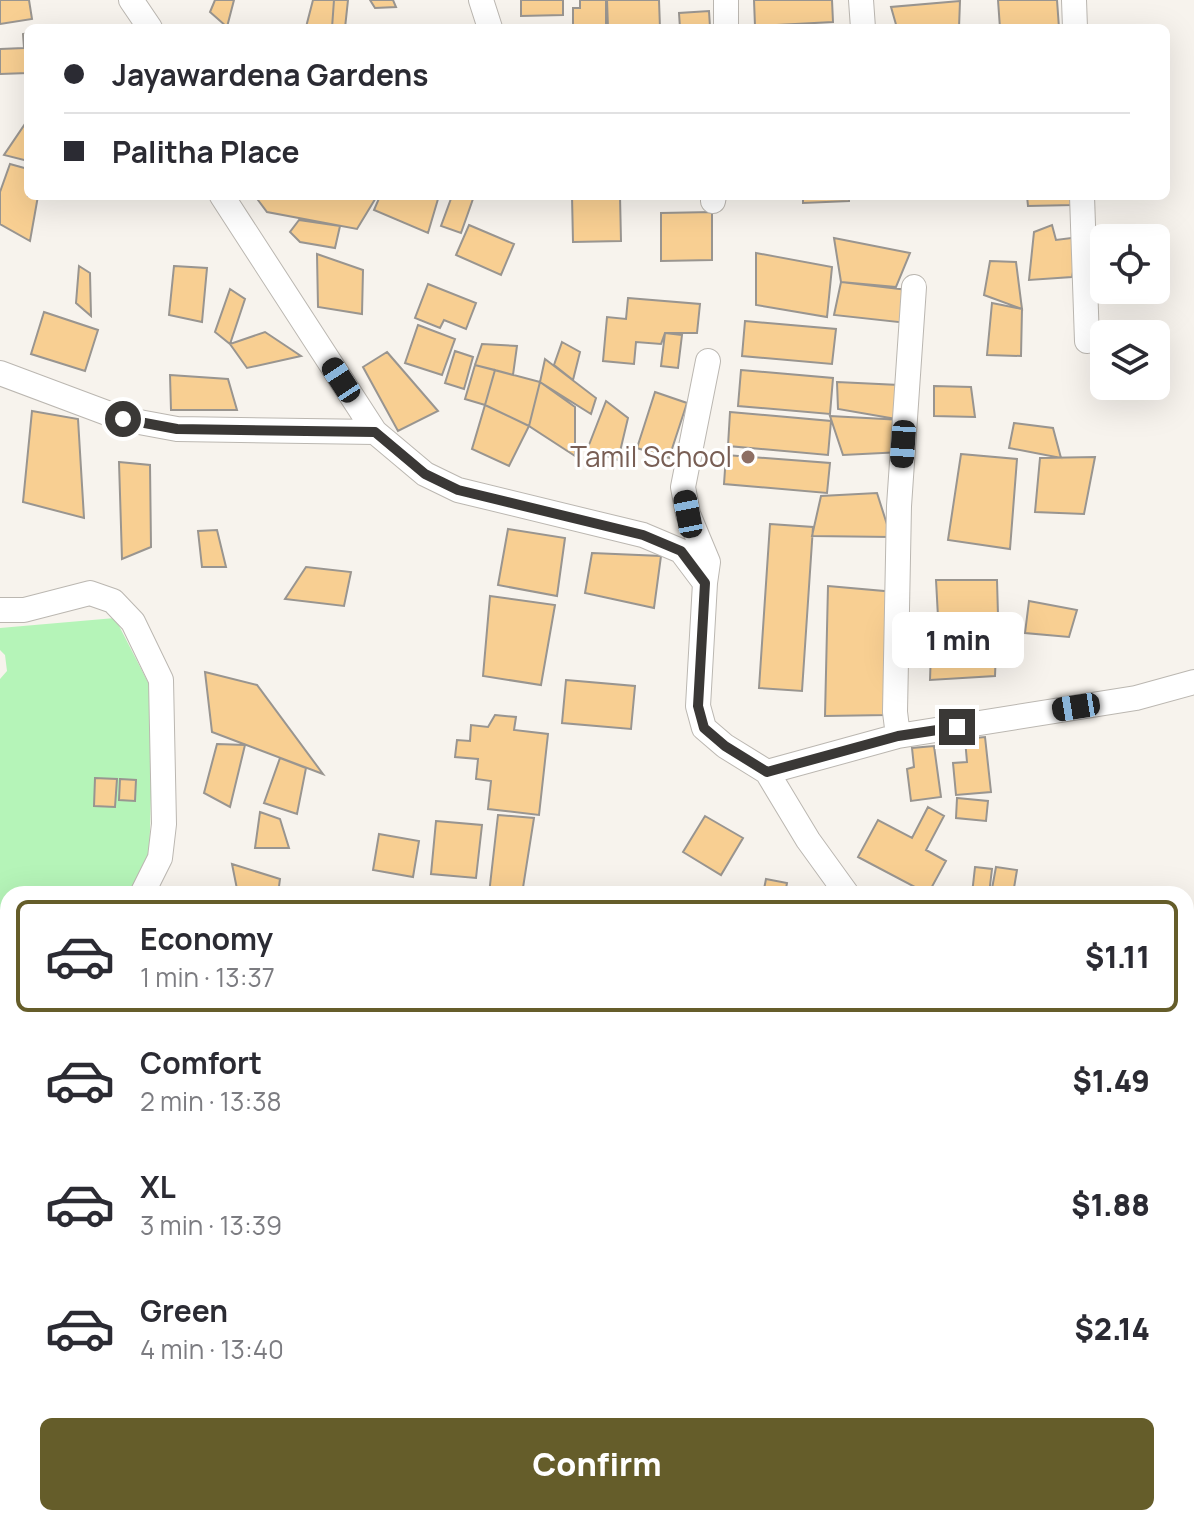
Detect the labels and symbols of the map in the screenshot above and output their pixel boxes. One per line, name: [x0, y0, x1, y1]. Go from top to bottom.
car: [318, 353, 364, 407]
route start: [105, 401, 141, 437]
car: [889, 419, 917, 469]
place label: Tamil School: [570, 437, 732, 475]
marker: Tamil School: [739, 448, 757, 466]
car: [672, 488, 704, 540]
callout: 1 min: [891, 611, 1023, 667]
car: [1050, 691, 1102, 723]
route end: [939, 709, 975, 745]

